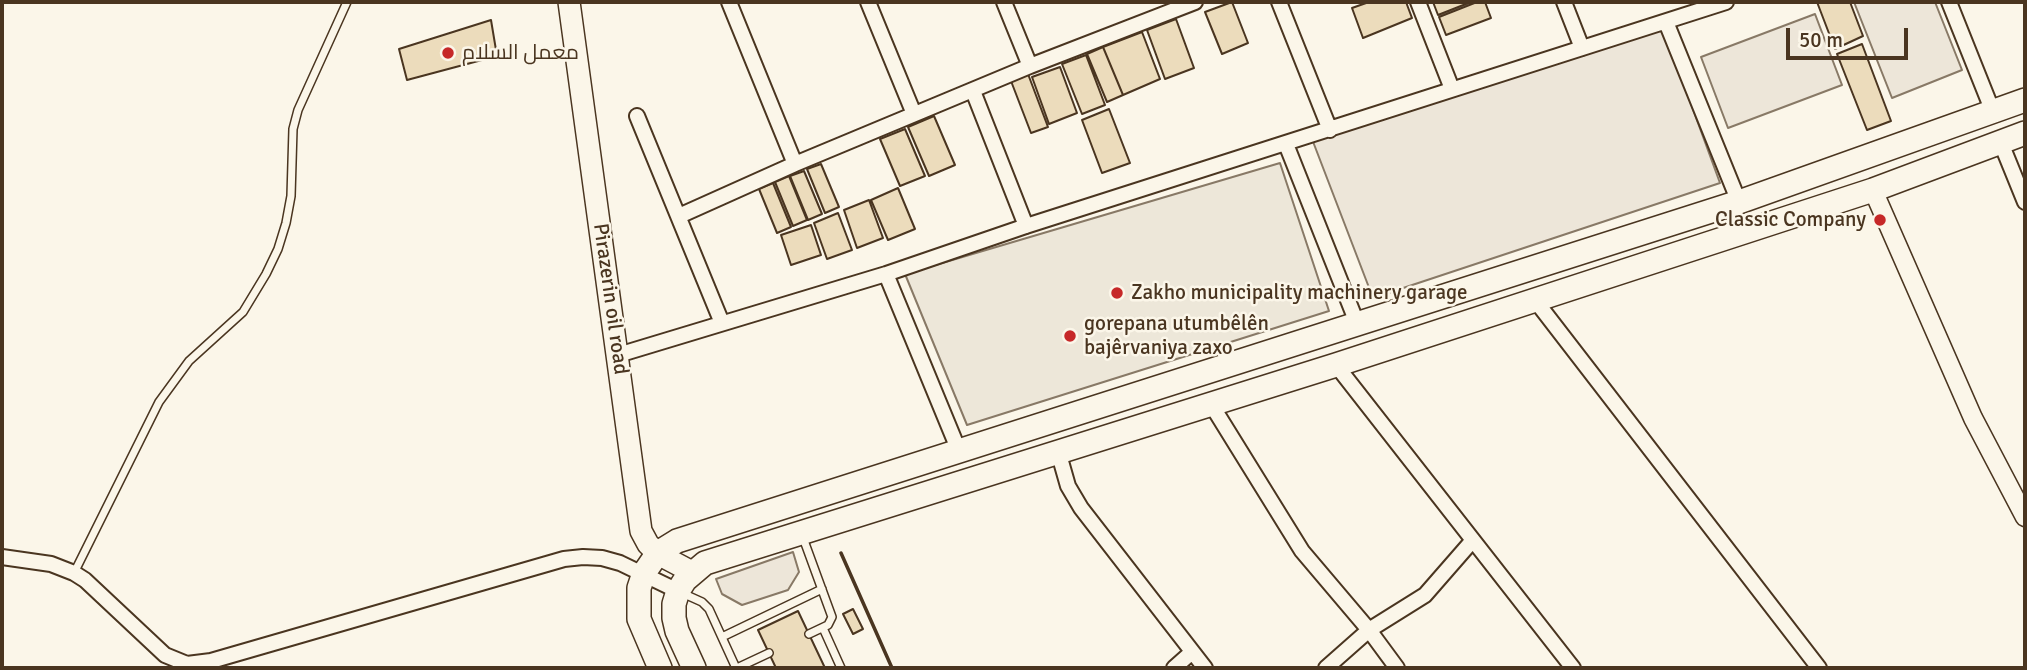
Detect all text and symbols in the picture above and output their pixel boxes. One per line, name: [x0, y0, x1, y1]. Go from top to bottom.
scale bar: [1789, 14, 1912, 58]
text: 50 m: [1799, 27, 1843, 53]
place label: معمل السلام: [462, 40, 579, 66]
marker: معمل السلام: [440, 45, 456, 61]
place label: Classic Company: [1715, 207, 1866, 233]
marker: Classic Company: [1872, 212, 1888, 228]
street label: Pirazerin oil road: [587, 222, 633, 376]
place label: Zakho municipality machinery garage: [1131, 280, 1468, 306]
marker: Zakho municipality machinery garage: [1109, 285, 1125, 301]
place label: gorepana utumbêlên bajêrvaniya zaxo: [1084, 311, 1269, 361]
marker: gorepana utumbêlên bajêrvaniya zaxo: [1062, 328, 1078, 344]

